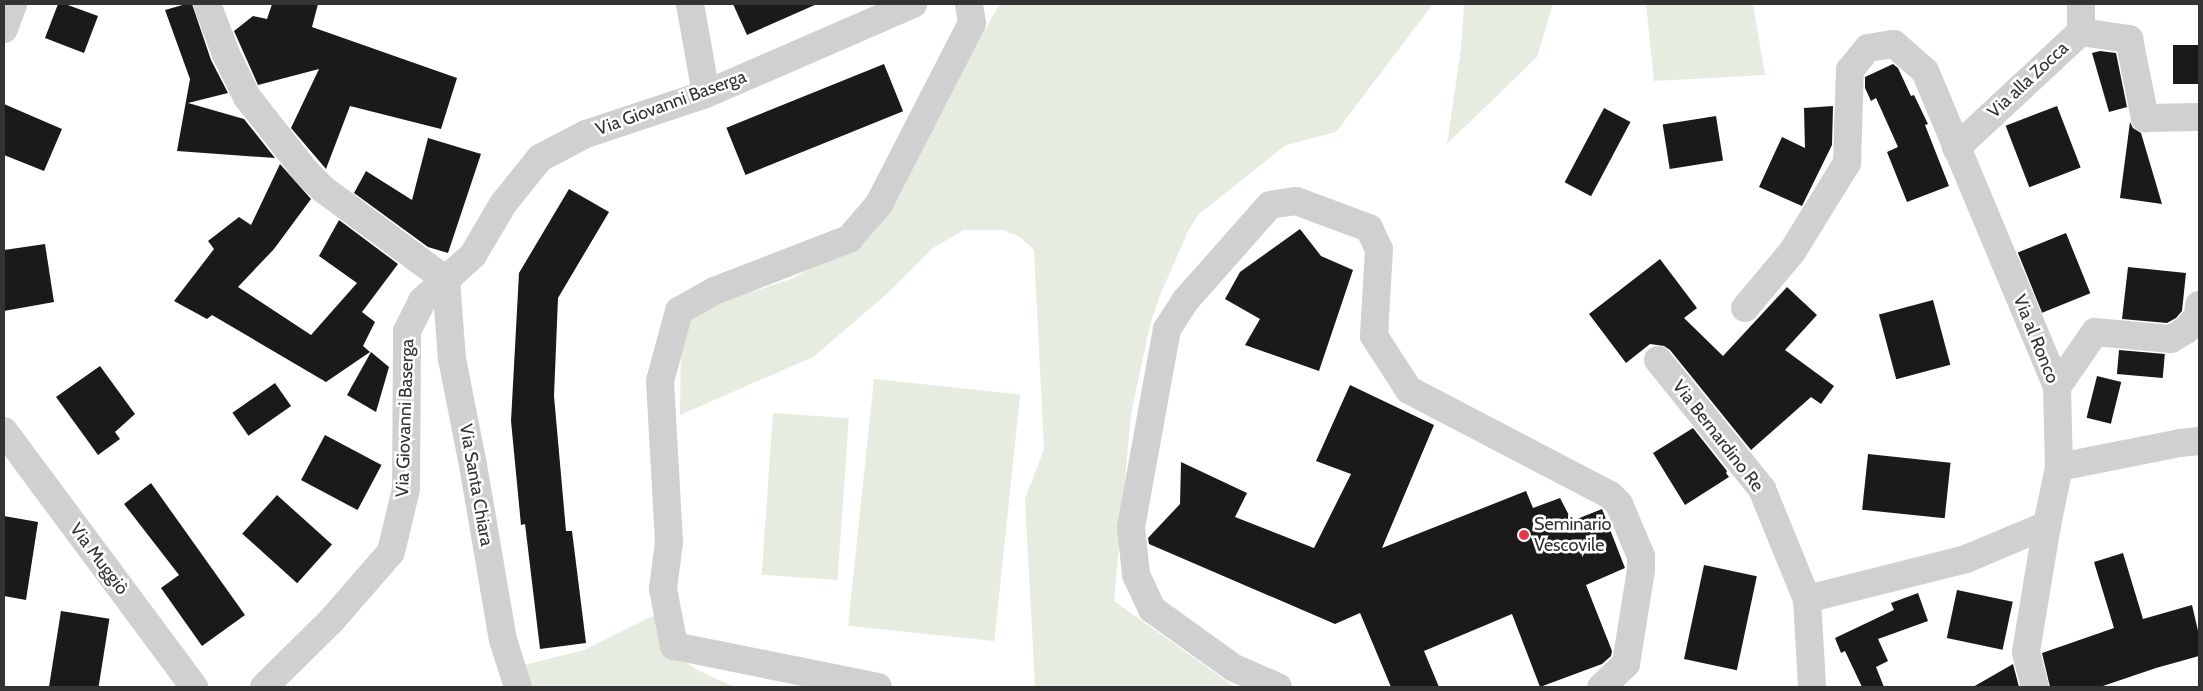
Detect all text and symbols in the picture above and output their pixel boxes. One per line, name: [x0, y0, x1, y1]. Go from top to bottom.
street label: Via alla Zocca: [1983, 37, 2073, 123]
street label: Via Giovanni Baserga: [593, 66, 749, 140]
street label: Via al Ronco: [2008, 292, 2064, 386]
street label: Via Giovanni Baserga: [391, 338, 419, 498]
street label: Via Bernardino Re: [1668, 376, 1768, 496]
street label: Via Santa Chiara: [455, 422, 497, 548]
place label: Seminario Vescovile: [1534, 514, 1611, 556]
street label: Via Muggiò: [65, 519, 133, 599]
marker: Seminario Vescovile: [1518, 529, 1530, 541]

